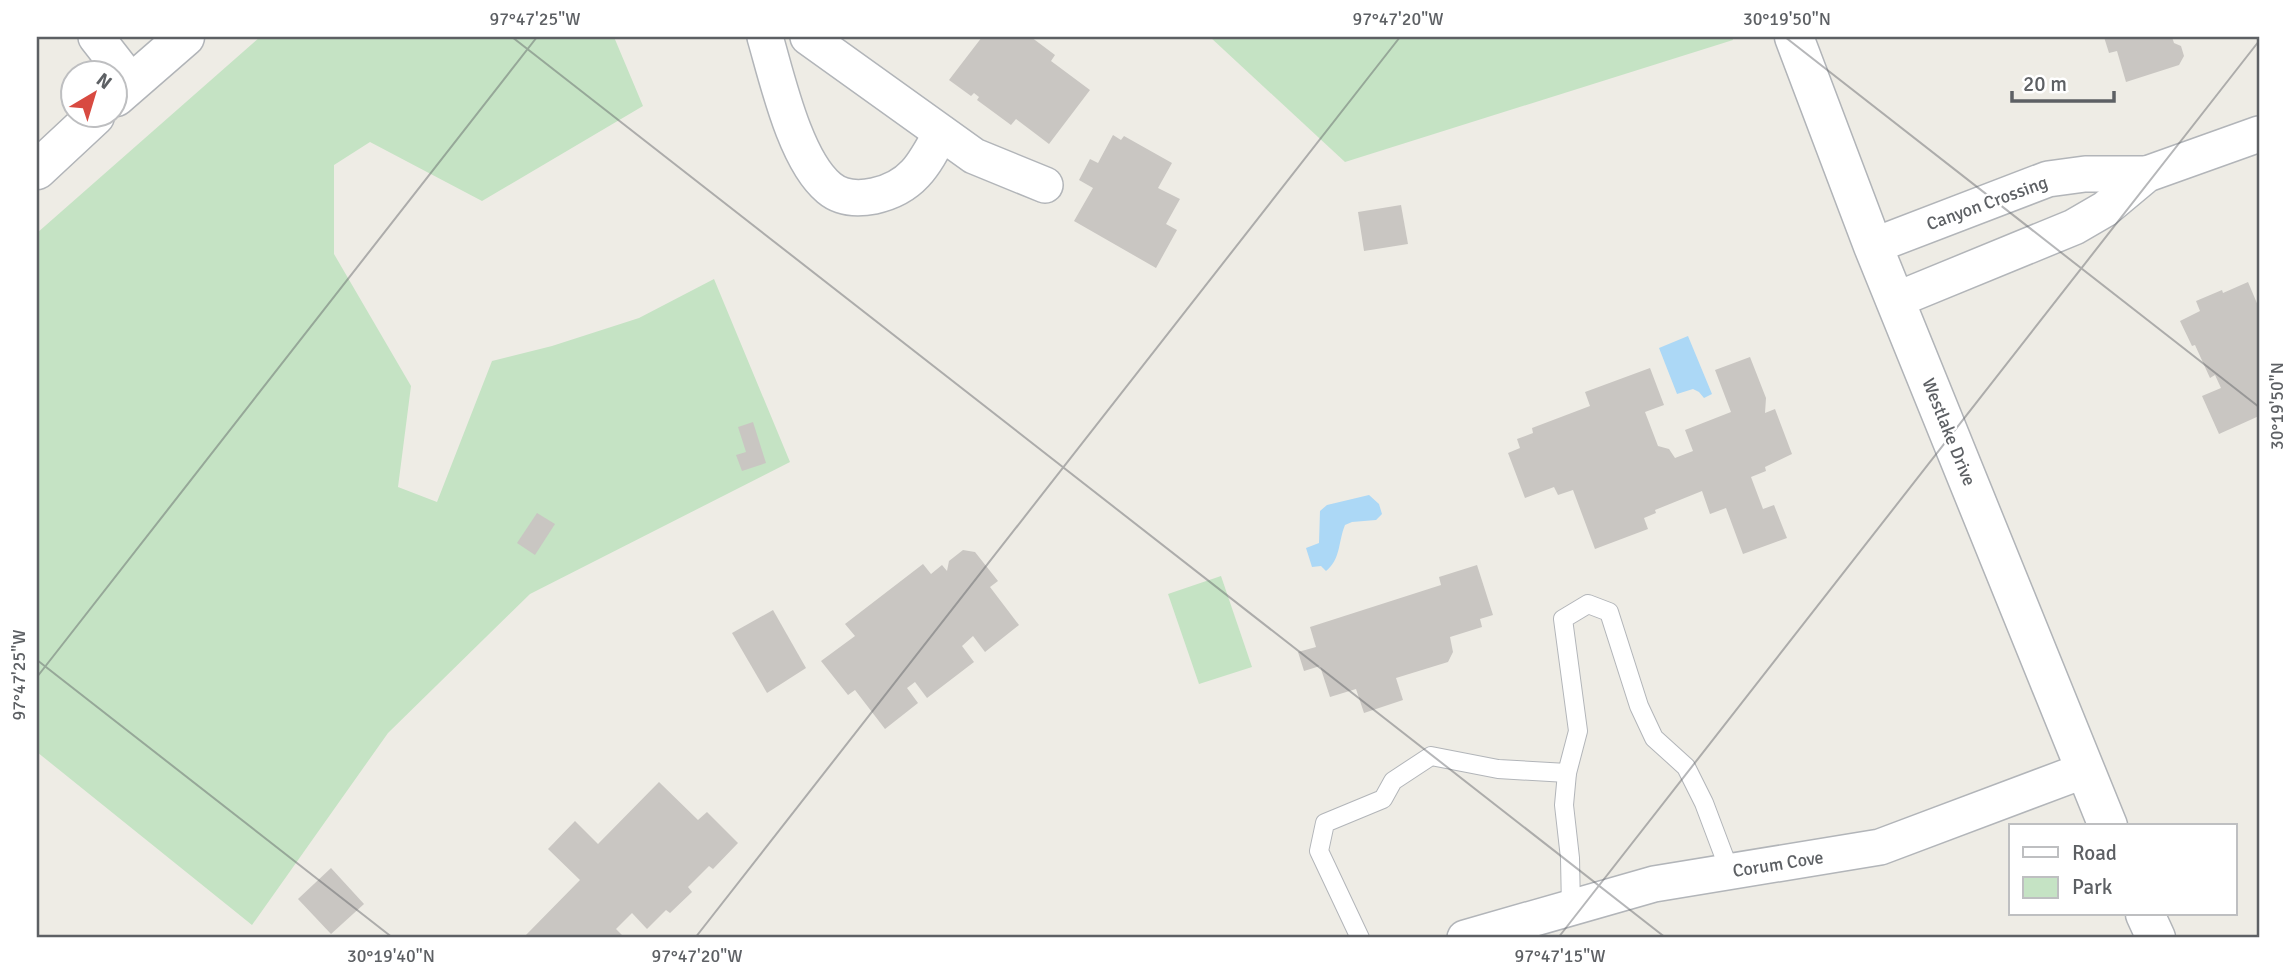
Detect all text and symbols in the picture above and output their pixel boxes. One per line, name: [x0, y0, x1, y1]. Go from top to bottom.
text: 97°47'25"W: [490, 8, 580, 30]
text: 97°47'20"W: [1353, 8, 1443, 30]
text: 30°19'50"N: [1743, 8, 1831, 30]
north arrow: [60, 60, 130, 130]
scale bar: [2012, 60, 2114, 104]
text: N: [91, 68, 116, 95]
text: 20 m: [2023, 71, 2067, 97]
street label: Canyon Crossing: [1923, 171, 2051, 235]
text: 30°19'50"N: [2266, 362, 2288, 450]
street label: Westlake Drive: [1917, 375, 1981, 489]
text: 97°47'25"W: [8, 630, 30, 720]
legend: [2009, 824, 2236, 916]
text: Road: [2072, 840, 2117, 866]
street label: Corum Cove: [1731, 846, 1825, 882]
text: Park: [2072, 874, 2113, 900]
text: 30°19'40"N: [347, 945, 435, 967]
text: 97°47'20"W: [652, 945, 742, 967]
text: 97°47'15"W: [1515, 945, 1605, 967]

